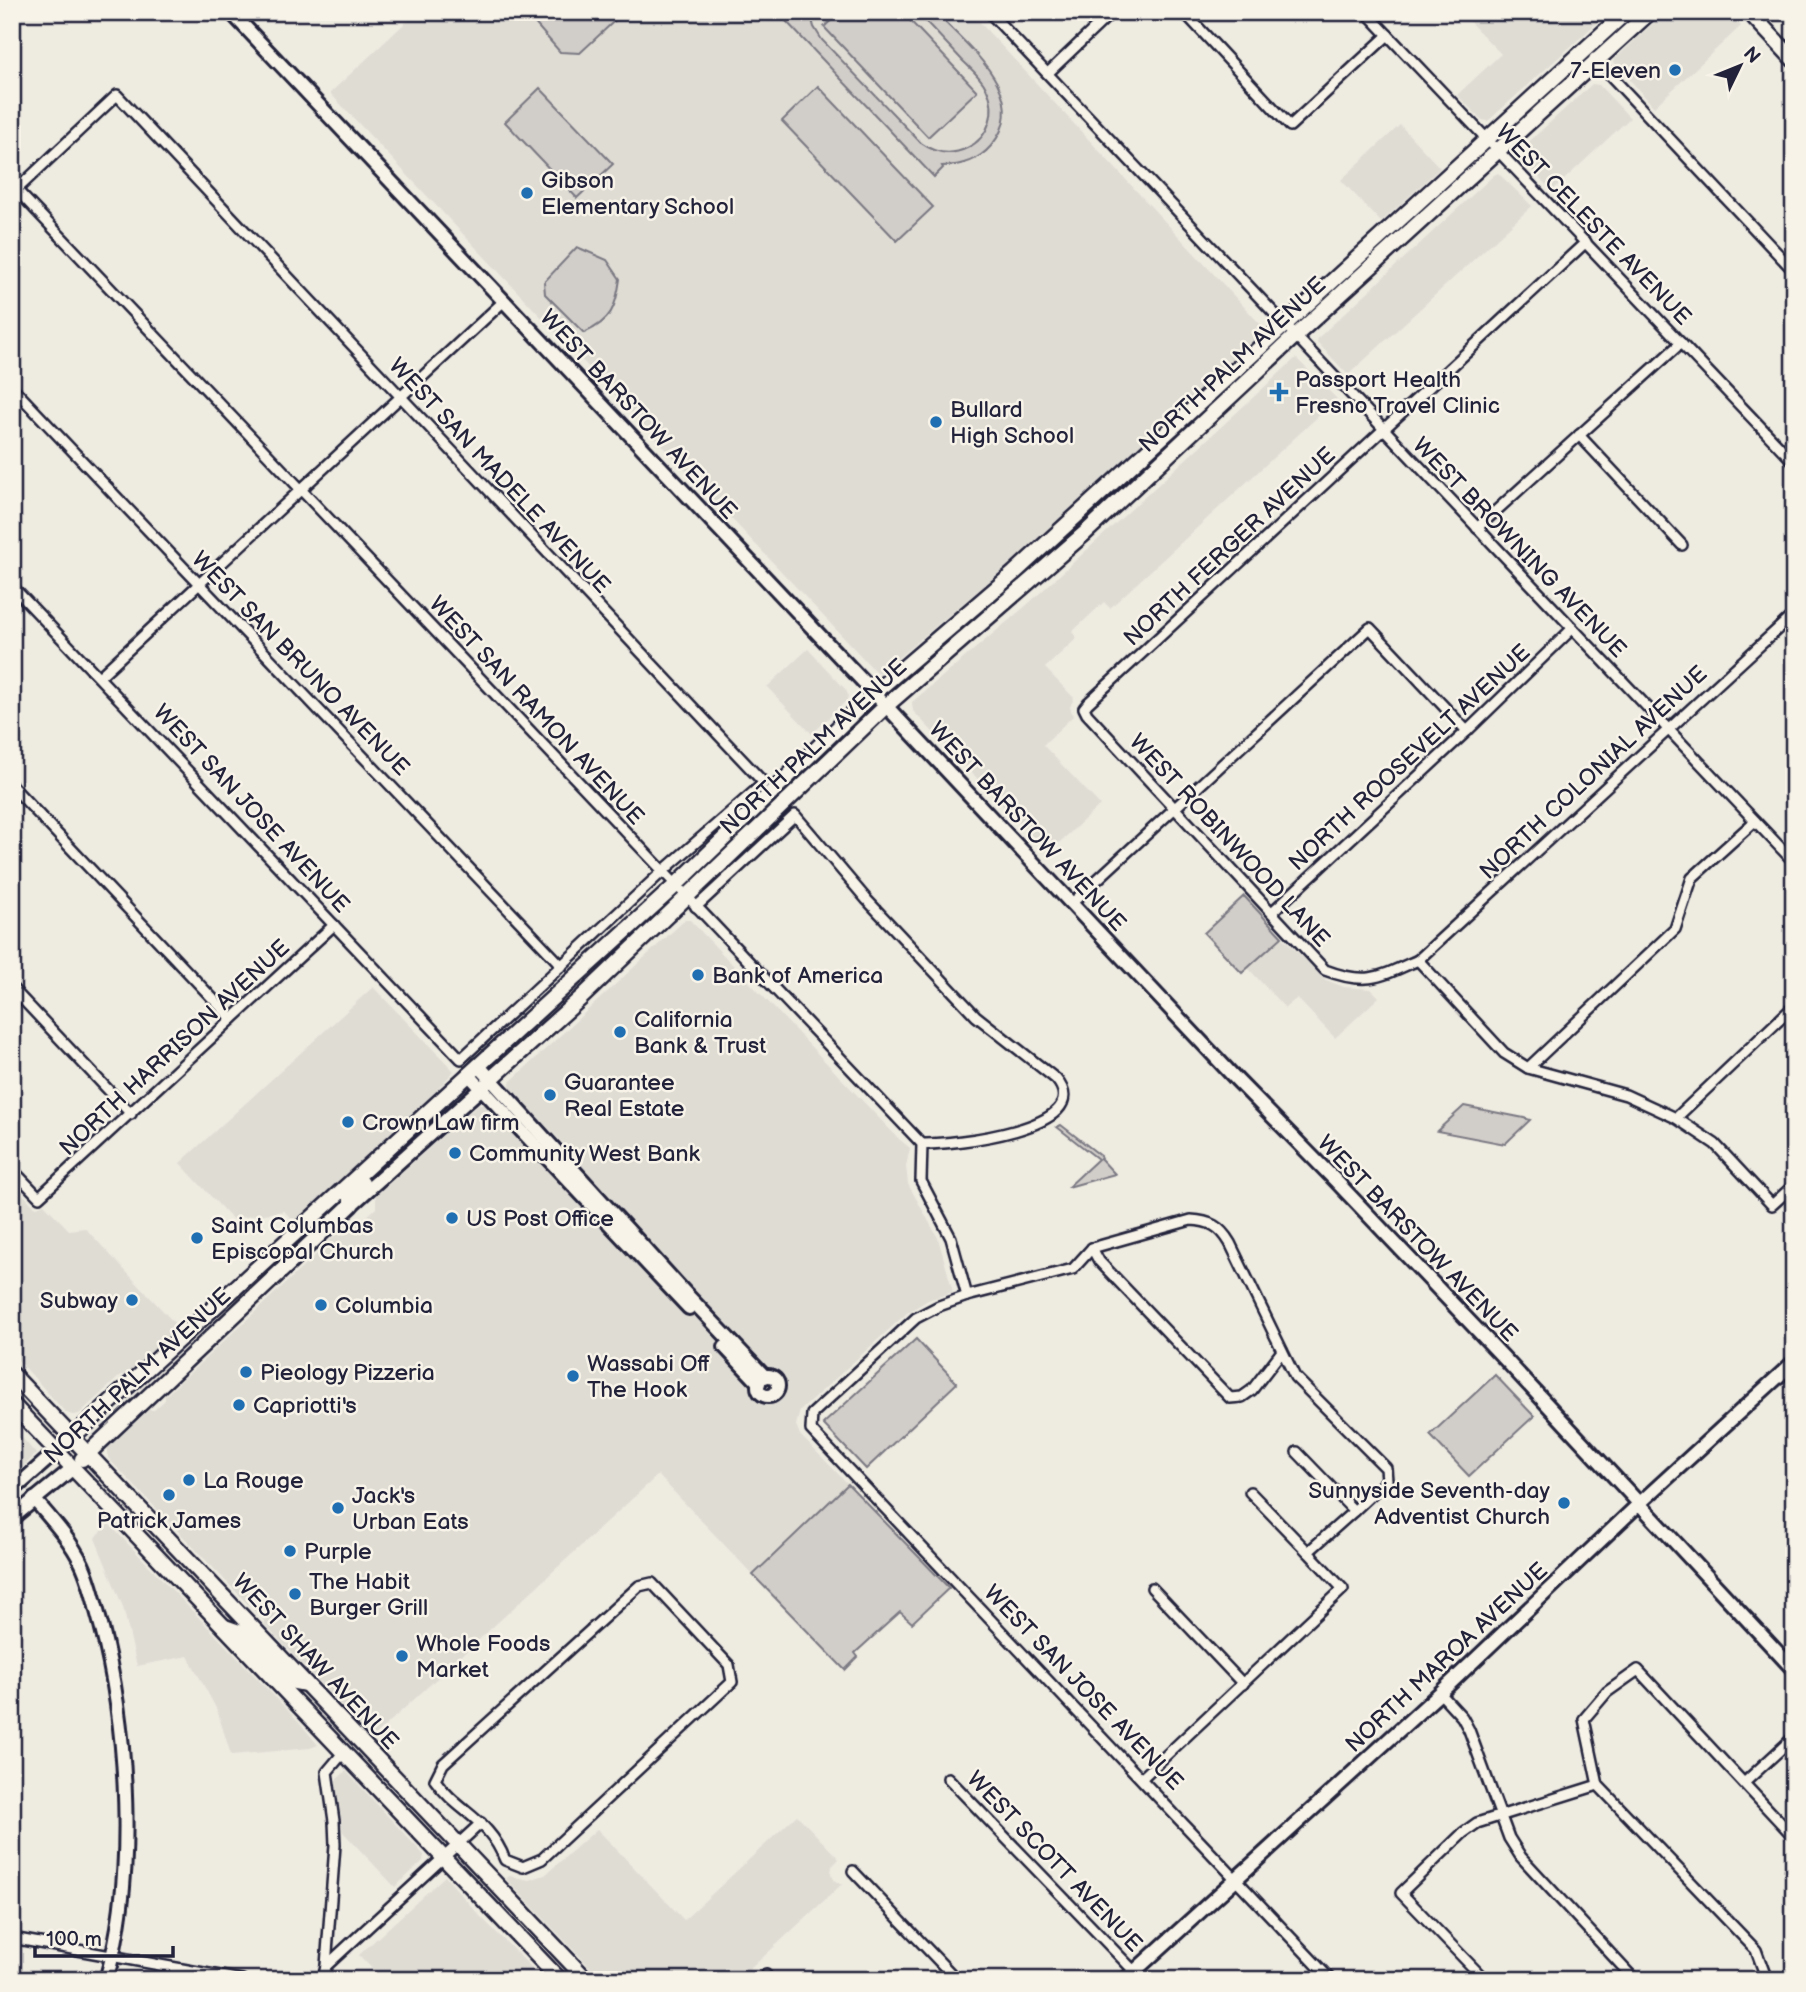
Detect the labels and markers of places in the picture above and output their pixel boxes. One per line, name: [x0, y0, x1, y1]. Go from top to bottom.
place label: 7-Eleven: [1570, 57, 1661, 85]
marker: 7-Eleven: [1667, 62, 1683, 78]
place label: Gibson Elementary School: [541, 167, 734, 221]
marker: Gibson Elementary School: [519, 185, 535, 201]
place label: Passport Health Fresno Travel Clinic: [1295, 366, 1500, 420]
marker: Passport Health Fresno Travel Clinic: [1269, 382, 1289, 402]
place label: Bullard High School: [950, 396, 1074, 450]
marker: Bullard High School: [928, 414, 944, 430]
place label: Bank of America: [712, 962, 883, 990]
marker: Bank of America: [690, 967, 706, 983]
place label: California Bank & Trust: [634, 1006, 766, 1060]
marker: California Bank & Trust: [612, 1024, 628, 1040]
place label: Guarantee Real Estate: [564, 1069, 684, 1123]
marker: Guarantee Real Estate: [542, 1087, 558, 1103]
place label: Crown Law firm: [362, 1109, 519, 1137]
marker: Crown Law firm: [340, 1114, 356, 1130]
place label: Community West Bank: [469, 1140, 700, 1168]
marker: Community West Bank: [447, 1145, 463, 1161]
place label: US Post Office: [466, 1205, 614, 1233]
marker: US Post Office: [444, 1210, 460, 1226]
place label: Saint Columbas Episcopal Church: [211, 1212, 394, 1266]
marker: Saint Columbas Episcopal Church: [189, 1230, 205, 1246]
place label: Subway: [40, 1287, 119, 1315]
marker: Subway: [124, 1292, 140, 1308]
place label: Columbia: [335, 1292, 433, 1320]
marker: Columbia: [313, 1297, 329, 1313]
place label: Wassabi Off The Hook: [587, 1350, 711, 1404]
place label: Pieology Pizzeria: [260, 1359, 435, 1387]
marker: Pieology Pizzeria: [238, 1364, 254, 1380]
marker: Wassabi Off The Hook: [565, 1368, 581, 1384]
place label: Capriotti's: [253, 1392, 357, 1420]
marker: Capriotti's: [231, 1397, 247, 1413]
place label: La Rouge: [203, 1467, 304, 1495]
marker: La Rouge: [181, 1472, 197, 1488]
place label: Sunnyside Seventh-day Adventist Church: [1308, 1477, 1551, 1531]
place label: Jack's Urban Eats: [352, 1482, 469, 1536]
marker: Patrick James: [161, 1487, 177, 1503]
marker: Sunnyside Seventh-day Adventist Church: [1556, 1495, 1572, 1511]
marker: Jack's Urban Eats: [330, 1500, 346, 1516]
place label: Patrick James: [97, 1507, 241, 1535]
place label: Purple: [304, 1538, 372, 1566]
marker: Purple: [282, 1543, 298, 1559]
place label: The Habit Burger Grill: [309, 1568, 428, 1622]
marker: The Habit Burger Grill: [287, 1586, 303, 1602]
place label: Whole Foods Market: [416, 1630, 550, 1684]
marker: Whole Foods Market: [394, 1648, 410, 1664]

